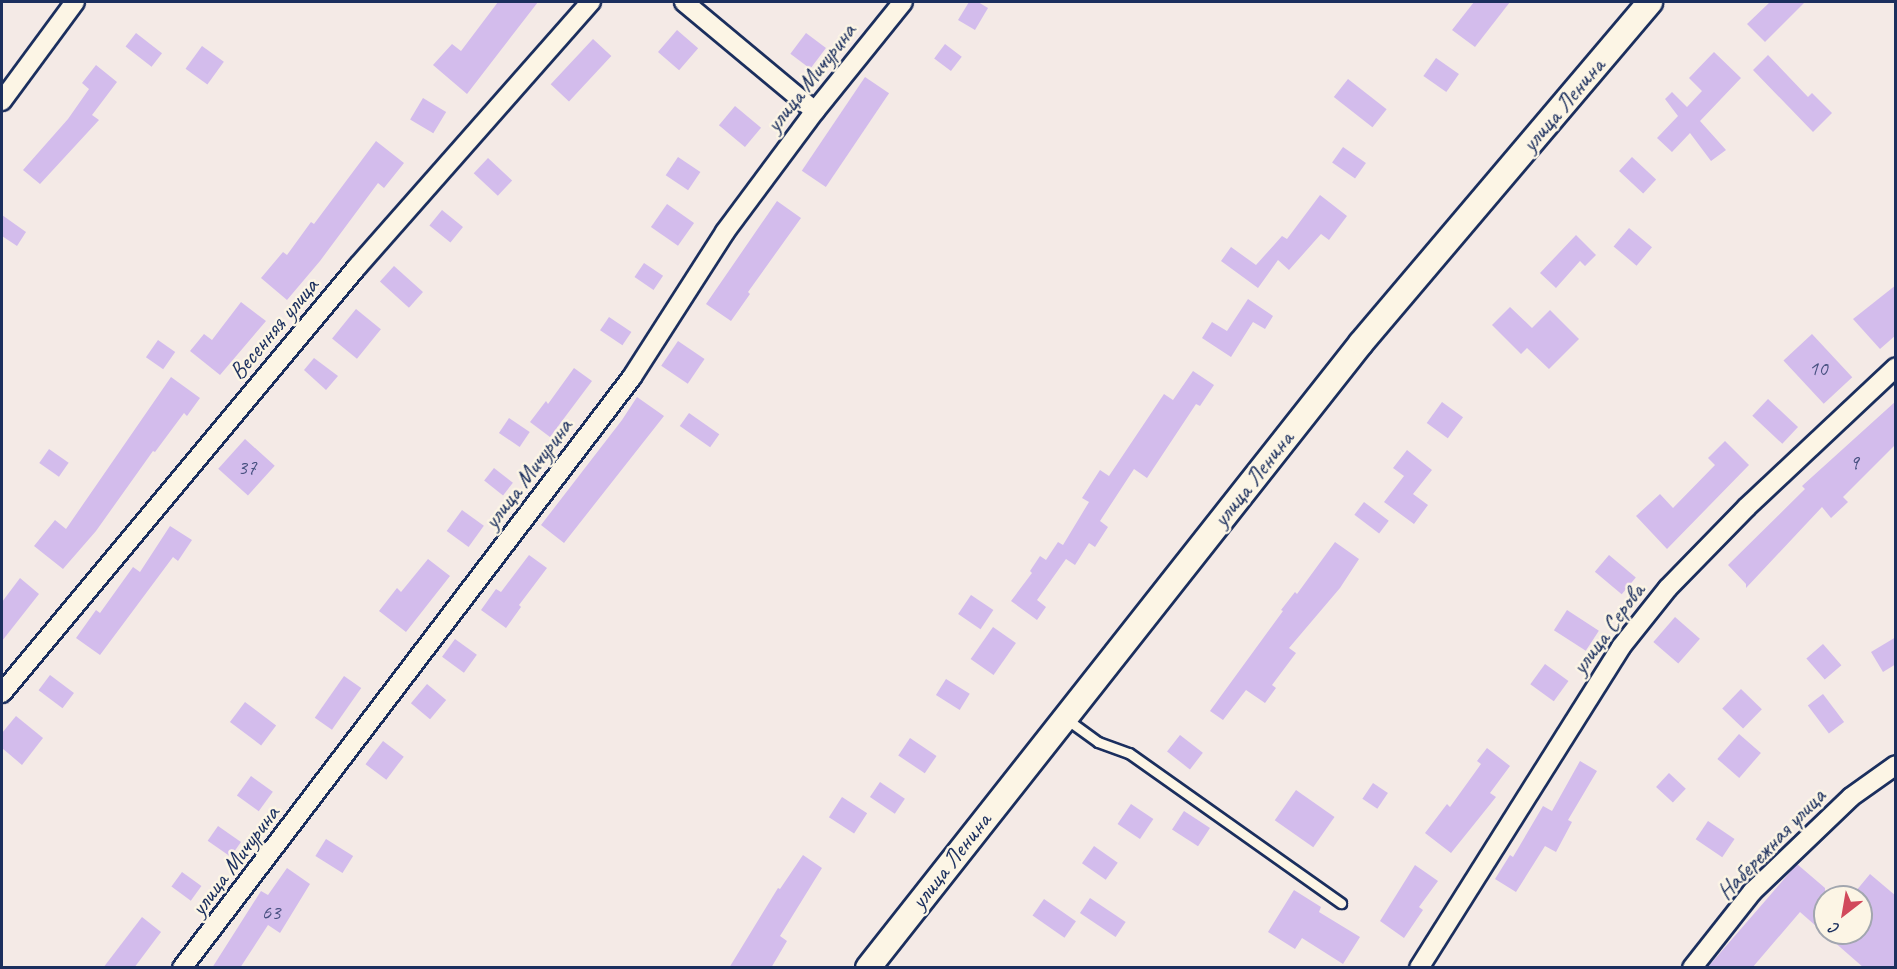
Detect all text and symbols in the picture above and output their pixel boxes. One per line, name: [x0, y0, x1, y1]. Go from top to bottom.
street label: улица Мичурина: [759, 17, 863, 139]
street label: улица Ленина: [1515, 52, 1611, 158]
street label: Весенняя улица: [223, 272, 325, 386]
house number: 10: [1809, 355, 1827, 381]
street label: улица Мичурина: [477, 413, 579, 535]
street label: улица Ленина: [1207, 425, 1299, 533]
house number: 9: [1849, 449, 1859, 475]
house number: 37: [238, 454, 256, 480]
street label: улица Серова: [1565, 578, 1651, 680]
street label: Набережная улица: [1710, 781, 1832, 907]
street label: улица Мичурина: [184, 800, 286, 922]
street label: улица Ленина: [905, 807, 997, 915]
north arrow: [1813, 885, 1873, 945]
house number: 63: [262, 899, 280, 925]
text: С: [1826, 918, 1843, 939]

